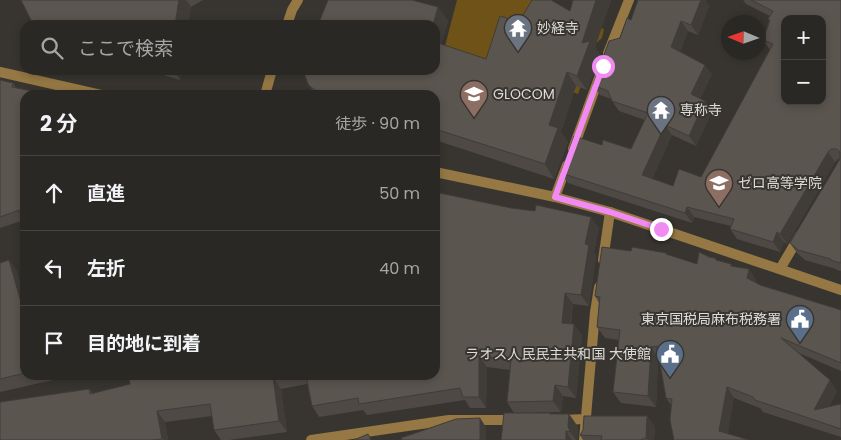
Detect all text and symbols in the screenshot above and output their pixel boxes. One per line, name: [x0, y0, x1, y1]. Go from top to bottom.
temple icon: 妙経寺: [503, 13, 533, 52]
north arrow: [721, 15, 766, 60]
map controls: [781, 15, 826, 105]
button: +: [781, 15, 826, 60]
place label: 妙経寺: [537, 18, 579, 38]
search box: [20, 20, 440, 75]
icon: search: [38, 34, 66, 62]
text: ここで検索: [78, 35, 173, 62]
route start: [592, 55, 615, 78]
button: −: [781, 60, 826, 105]
school or university icon: GLOCOM: [459, 79, 489, 118]
place label: GLOCOM: [493, 84, 555, 104]
temple icon: 専称寺: [646, 95, 676, 134]
place label: 専称寺: [680, 100, 722, 120]
text: 2 分: [40, 109, 77, 138]
text: 徒歩 · 90 m: [335, 112, 420, 135]
school or university icon: ゼロ高等学院: [704, 168, 734, 207]
place label: ゼロ高等学院: [738, 173, 822, 193]
icon: ahead: [40, 179, 68, 207]
text: 直進: [87, 180, 125, 207]
text: 50 m: [379, 182, 420, 205]
route end: [650, 218, 673, 241]
icon: left: [40, 254, 68, 282]
text: 左折: [87, 255, 125, 282]
text: 40 m: [379, 257, 420, 280]
public building icon: 東京国税局麻布税務署: [785, 304, 815, 343]
place label: 東京国税局麻布税務署: [641, 309, 781, 329]
icon: arrive: [40, 329, 68, 357]
text: 目的地に到着: [87, 330, 201, 357]
public building icon: ラオス人民民主共和国 大使館: [655, 339, 685, 378]
place label: ラオス人民民主共和国 大使館: [465, 344, 651, 364]

